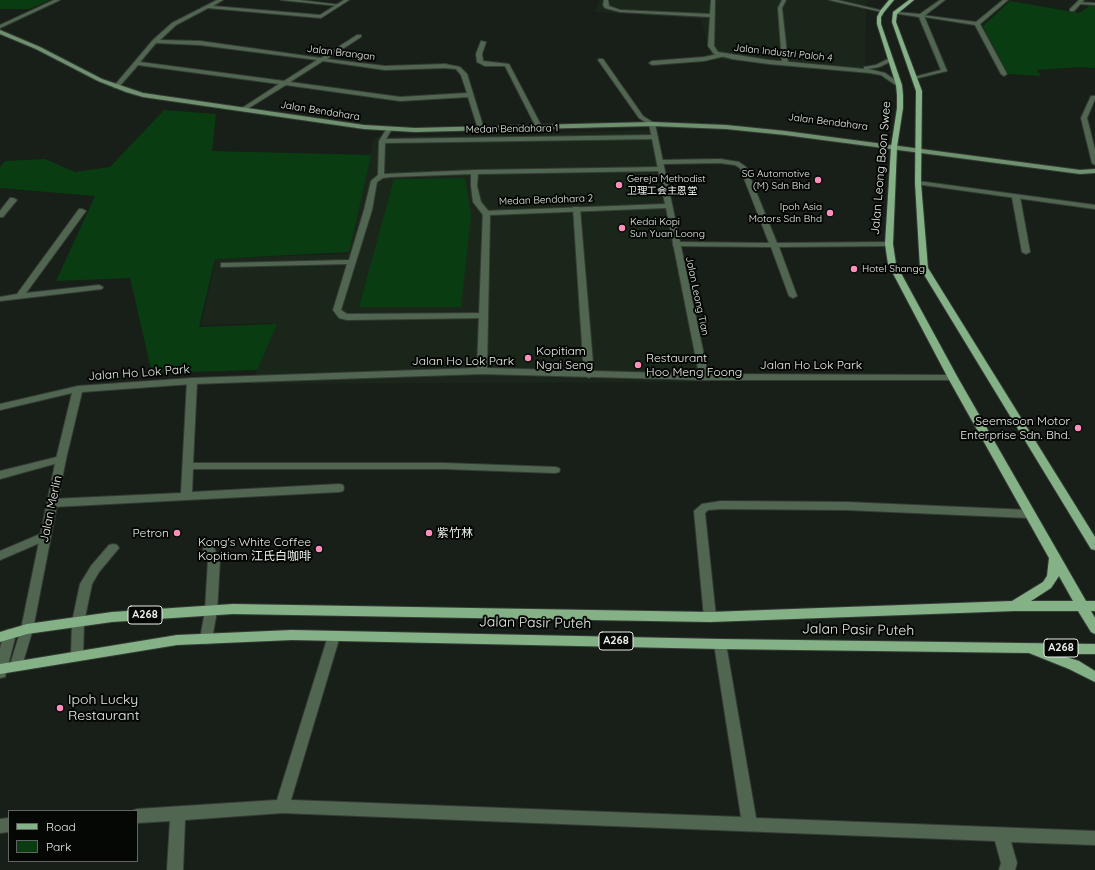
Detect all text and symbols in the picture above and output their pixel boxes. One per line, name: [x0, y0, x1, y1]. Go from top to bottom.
street label: Jalan Industri Paloh 4: [733, 42, 833, 64]
street label: Jalan Brangan: [306, 43, 376, 63]
street label: Jalan Bendahara: [279, 99, 361, 123]
street label: Jalan Leong Boon Swee: [868, 100, 894, 236]
street label: Jalan Bendahara: [787, 111, 869, 133]
street label: Medan Bendahara 1: [466, 122, 558, 136]
place label: SG Automotive (M) Sdn Bhd: [742, 168, 810, 192]
place label: Gereja Methodist 卫理工会主恩堂: [627, 173, 706, 196]
marker: SG Automotive (M) Sdn Bhd: [813, 175, 823, 185]
marker: Gereja Methodist 卫理工会主恩堂: [614, 180, 624, 190]
street label: Medan Bendahara 2: [499, 192, 593, 208]
place label: Ipoh Asia Motors Sdn Bhd: [749, 201, 822, 224]
marker: Ipoh Asia Motors Sdn Bhd: [825, 208, 835, 218]
place label: Kedai Kopi Sun Yuan Loong: [630, 216, 705, 240]
marker: Kedai Kopi Sun Yuan Loong: [617, 223, 627, 233]
street label: Jalan Leong Tian: [683, 255, 711, 337]
place label: Hotel Shangg: [862, 263, 925, 275]
marker: Hotel Shangg: [849, 264, 859, 274]
place label: Kopitiam Ngai Seng: [536, 344, 593, 372]
place label: Restaurant Hoo Meng Foong: [646, 351, 742, 379]
marker: Kopitiam Ngai Seng: [523, 353, 533, 363]
street label: Jalan Ho Lok Park: [412, 354, 514, 368]
street label: Jalan Ho Lok Park: [760, 358, 862, 372]
marker: Restaurant Hoo Meng Foong: [633, 360, 643, 370]
street label: Jalan Ho Lok Park: [87, 362, 191, 384]
place label: Seemsoon Motor Enterprise Sdn. Bhd.: [960, 414, 1070, 442]
marker: Seemsoon Motor Enterprise Sdn. Bhd.: [1073, 423, 1083, 433]
street label: Jalan Merlin: [37, 474, 65, 544]
place label: Petron: [133, 526, 169, 540]
place label: 紫竹林: [437, 526, 473, 540]
marker: Petron: [172, 528, 182, 538]
marker: 紫竹林: [424, 528, 434, 538]
place label: Kong's White Coffee Kopitiam 江氏白咖啡: [198, 535, 311, 563]
marker: Kong's White Coffee Kopitiam 江氏白咖啡: [314, 544, 324, 554]
road number: A268: [128, 606, 162, 624]
street label: Jalan Pasir Puteh: [479, 614, 591, 632]
street label: Jalan Pasir Puteh: [802, 621, 914, 639]
road number: A268: [599, 632, 633, 650]
road number: A268: [1044, 639, 1078, 657]
place label: Ipoh Lucky Restaurant: [68, 692, 139, 724]
marker: Ipoh Lucky Restaurant: [55, 703, 65, 713]
legend: [8, 810, 138, 862]
text: Road: [46, 819, 76, 834]
text: Park: [46, 839, 71, 854]

